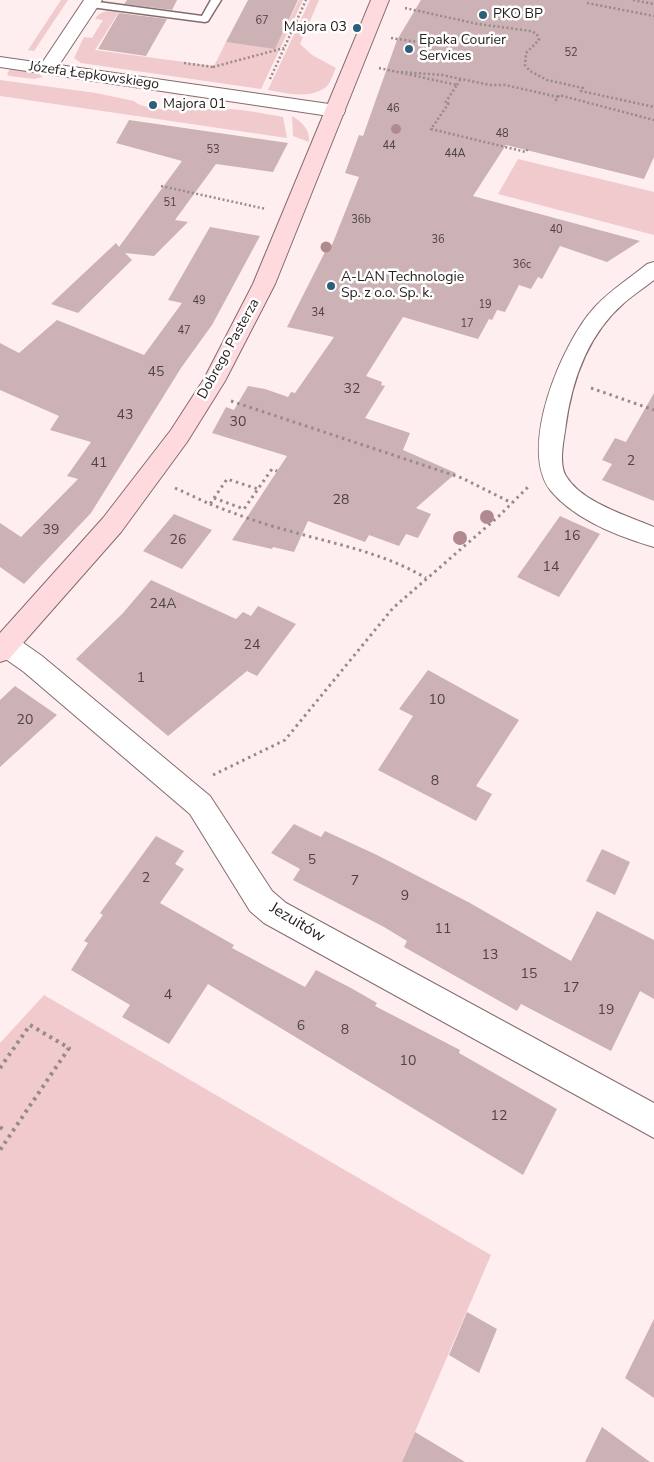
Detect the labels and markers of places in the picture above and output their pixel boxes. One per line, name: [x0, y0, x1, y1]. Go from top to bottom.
place label: PKO BP: [493, 7, 543, 23]
marker: PKO BP: [477, 9, 489, 21]
place label: Majora 03: [284, 20, 347, 36]
marker: Majora 03: [351, 22, 363, 34]
place label: Epaka Courier Services: [419, 33, 506, 65]
marker: Epaka Courier Services: [403, 43, 415, 55]
place label: Majora 01: [163, 97, 226, 113]
marker: Majora 01: [147, 99, 159, 111]
place label: A-LAN Technologie Sp. z o.o. Sp. k.: [341, 270, 464, 302]
marker: A-LAN Technologie Sp. z o.o. Sp. k.: [325, 280, 337, 292]

